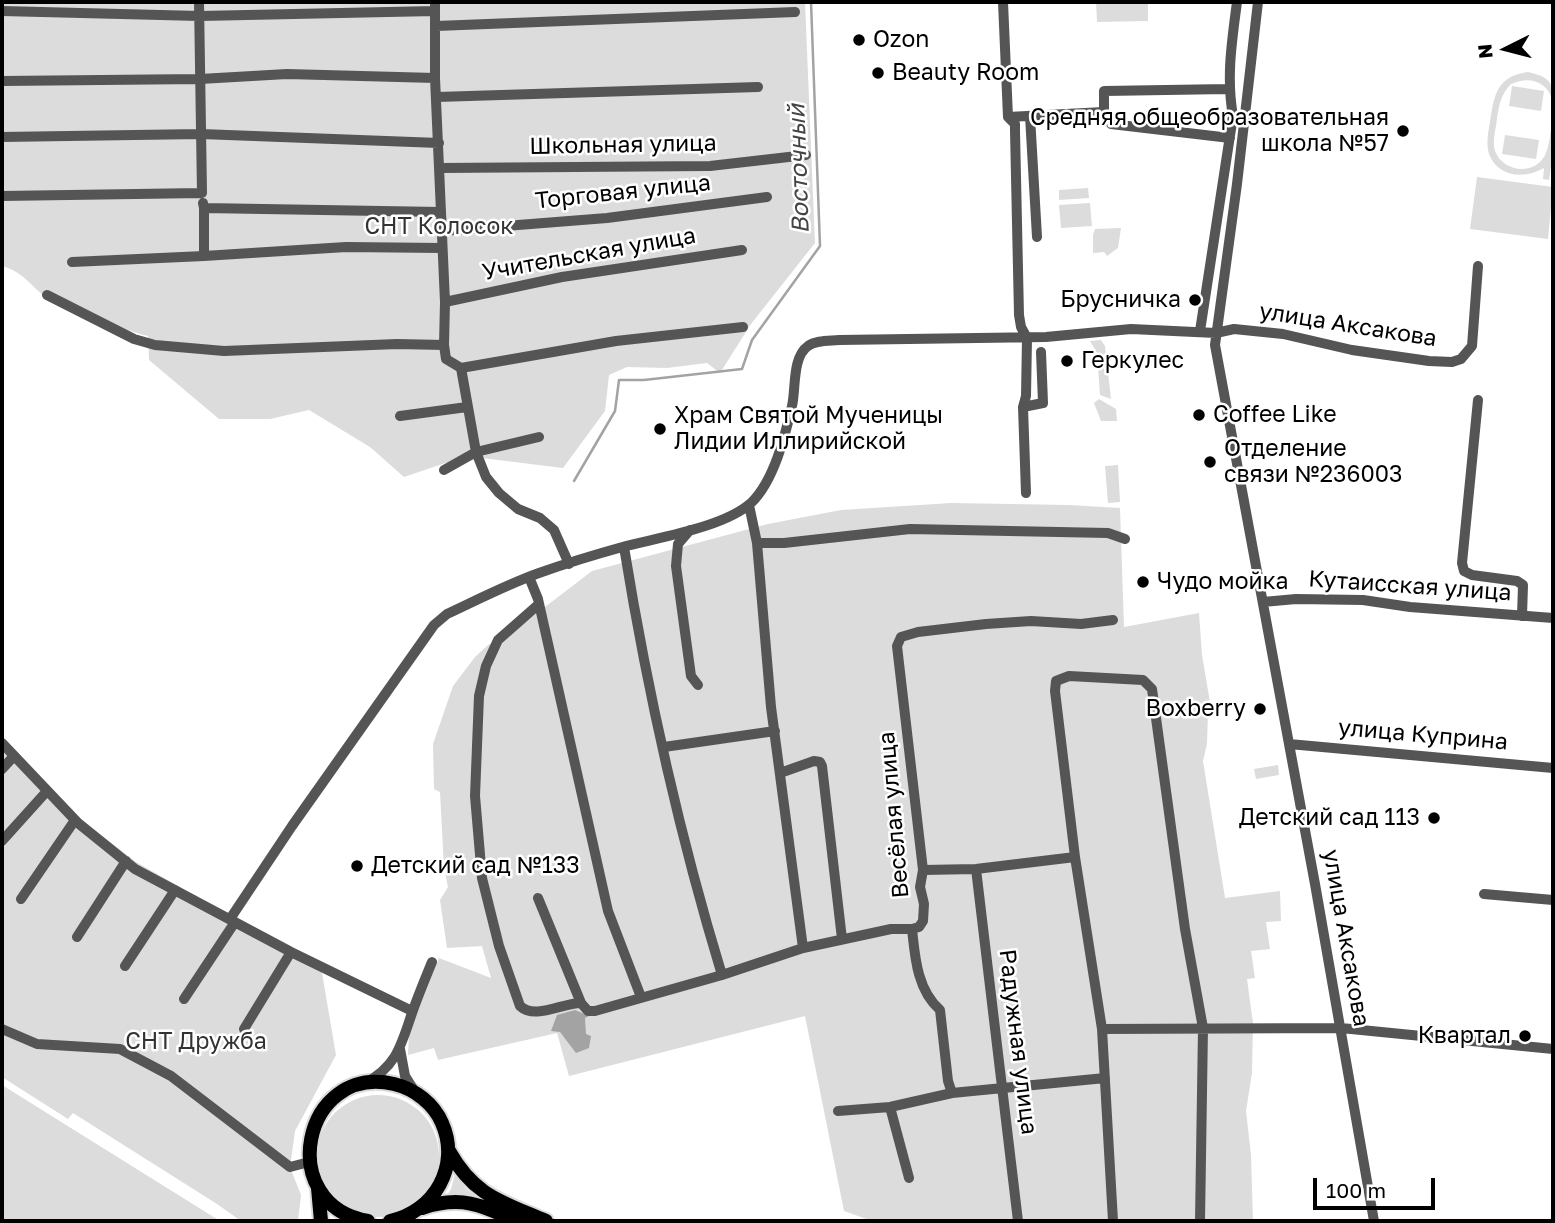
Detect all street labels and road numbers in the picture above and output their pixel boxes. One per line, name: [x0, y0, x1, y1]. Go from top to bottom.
street label: Школьная улица: [529, 130, 717, 160]
street label: Торговая улица: [534, 169, 712, 215]
street label: Учительская улица: [480, 222, 698, 286]
street label: улица Аксакова: [1257, 297, 1439, 353]
street label: Кутаисская улица: [1307, 565, 1513, 607]
street label: улица Куприна: [1337, 714, 1509, 756]
street label: Весёлая улица: [873, 731, 915, 899]
street label: улица Аксакова: [1317, 847, 1375, 1029]
street label: Радужная улица: [993, 948, 1043, 1136]

